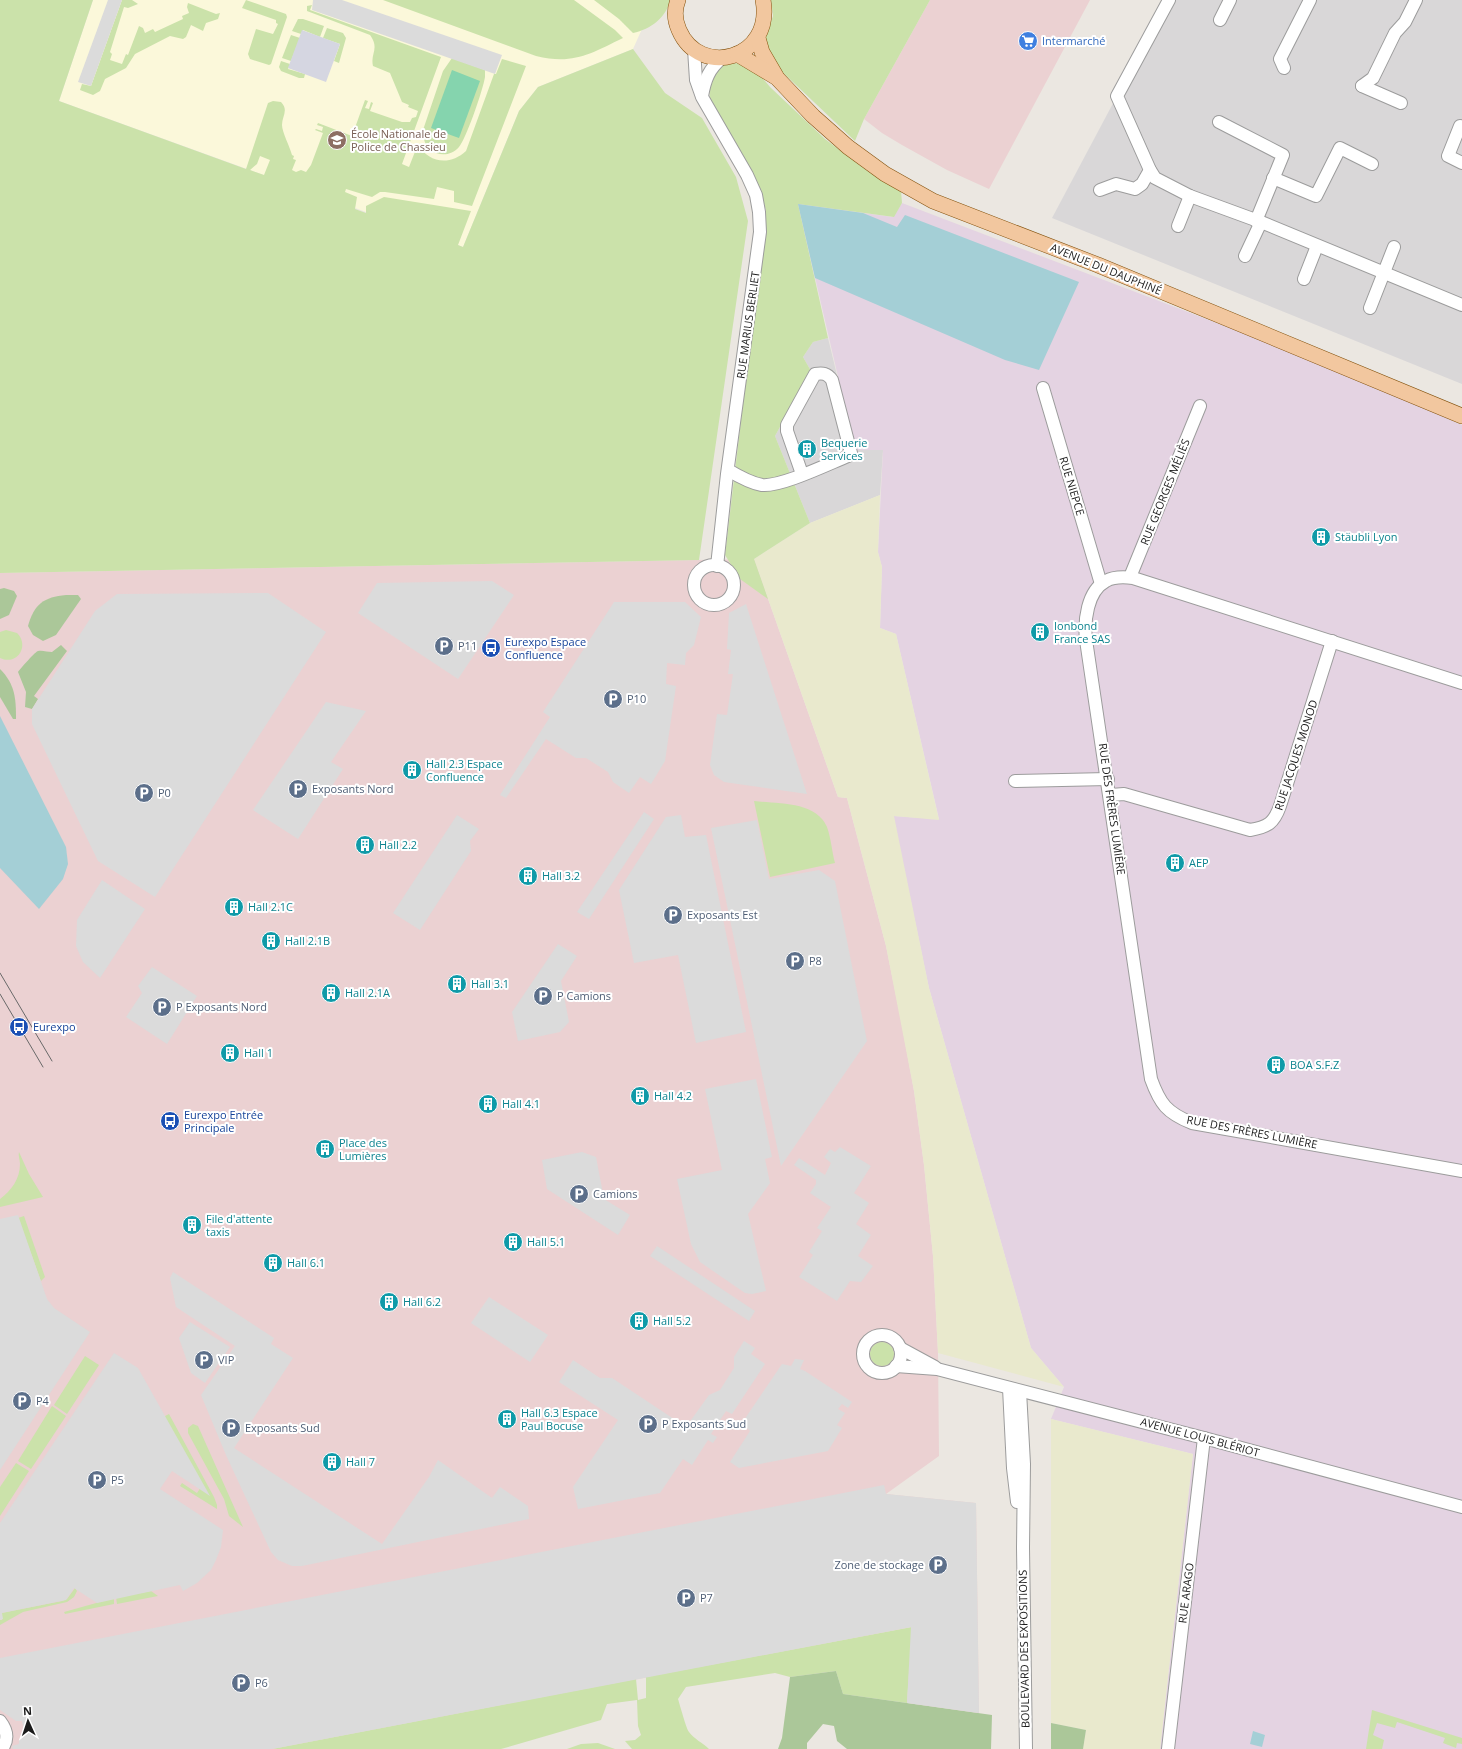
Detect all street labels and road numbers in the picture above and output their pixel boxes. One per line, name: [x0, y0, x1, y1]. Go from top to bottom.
street label: AVENUE DU DAUPHINÉ: [1048, 239, 1164, 298]
street label: RUE MARIUS BERLIET: [733, 270, 762, 380]
street label: RUE GEORGES MÉLIÈS: [1136, 437, 1193, 547]
street label: RUE NIEPCE: [1056, 455, 1089, 517]
street label: RUE JACQUES MONOD: [1271, 698, 1321, 812]
street label: RUE DES FRÈRES LUMIÈRE: [1096, 742, 1129, 876]
street label: RUE DES FRÈRES LUMIÈRE: [1185, 1111, 1319, 1152]
street label: AVENUE LOUIS BLÉRIOT: [1139, 1413, 1261, 1460]
street label: RUE ARAGO: [1174, 1562, 1197, 1624]
street label: BOULEVARD DES EXPOSITIONS: [1015, 1570, 1032, 1728]

